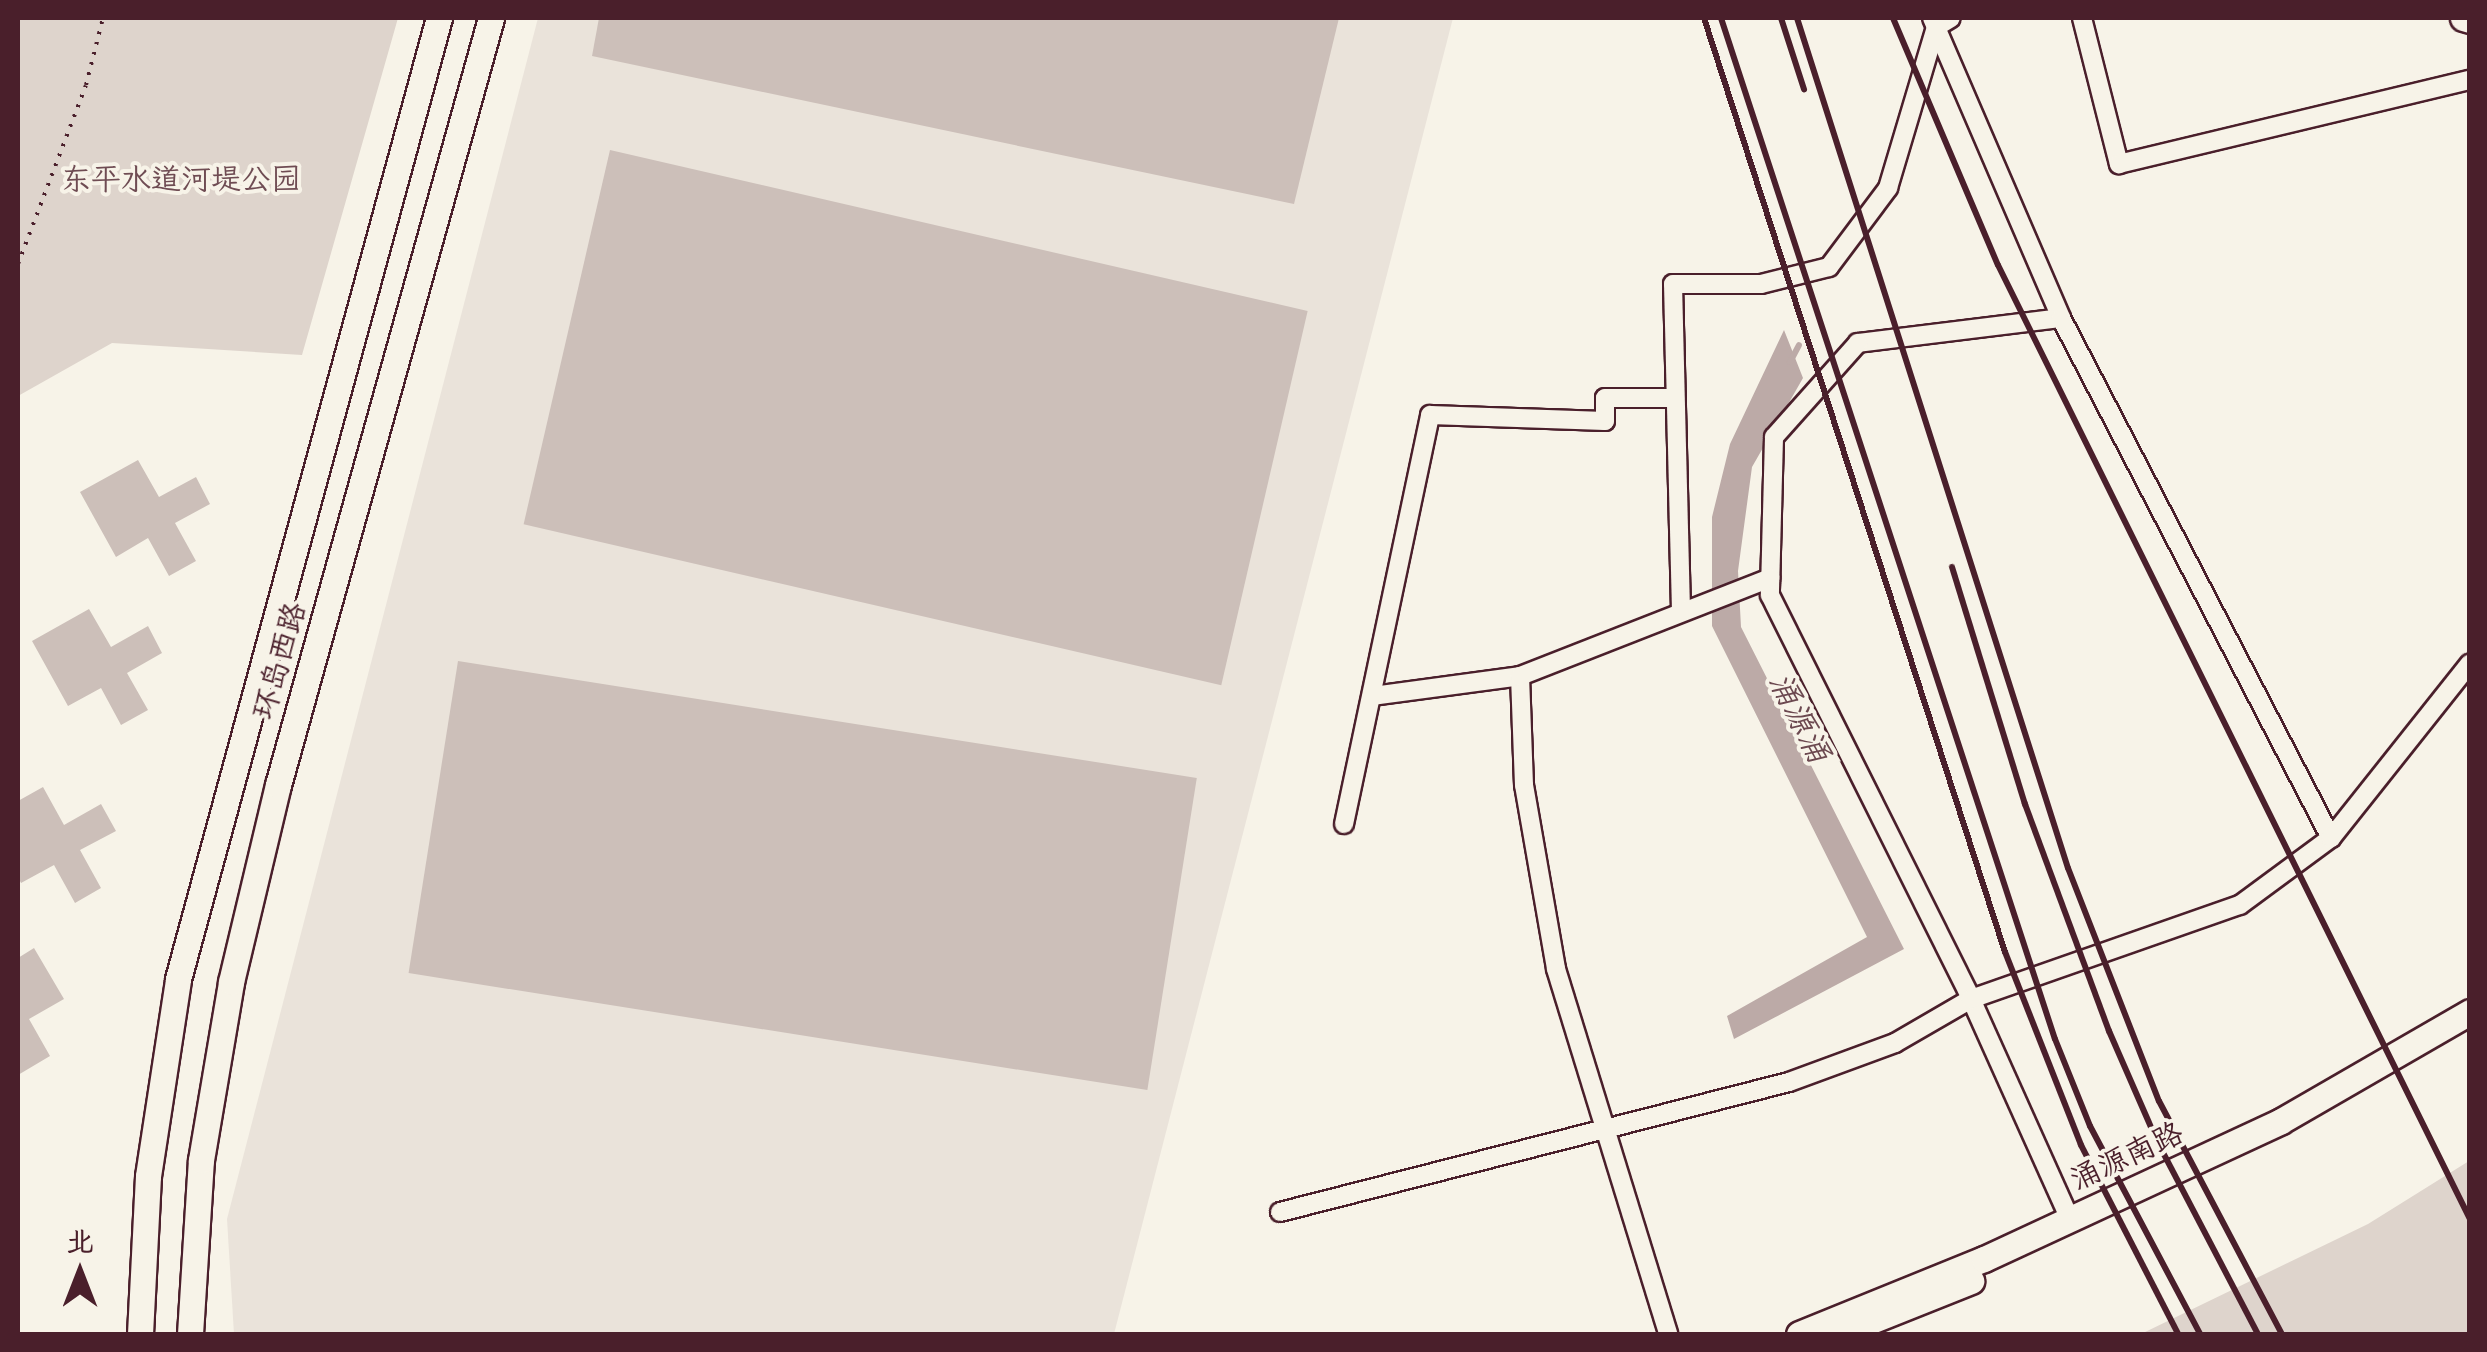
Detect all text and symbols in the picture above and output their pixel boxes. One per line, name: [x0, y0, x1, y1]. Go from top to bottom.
park label: 东平水道河堤公园: [61, 162, 301, 198]
street label: 环岛西路: [246, 598, 314, 724]
water label: 涌源涌: [1760, 667, 1838, 769]
street label: 涌源南路: [2065, 1115, 2189, 1199]
north arrow: [30, 1222, 130, 1322]
text: 北: [66, 1226, 94, 1258]

